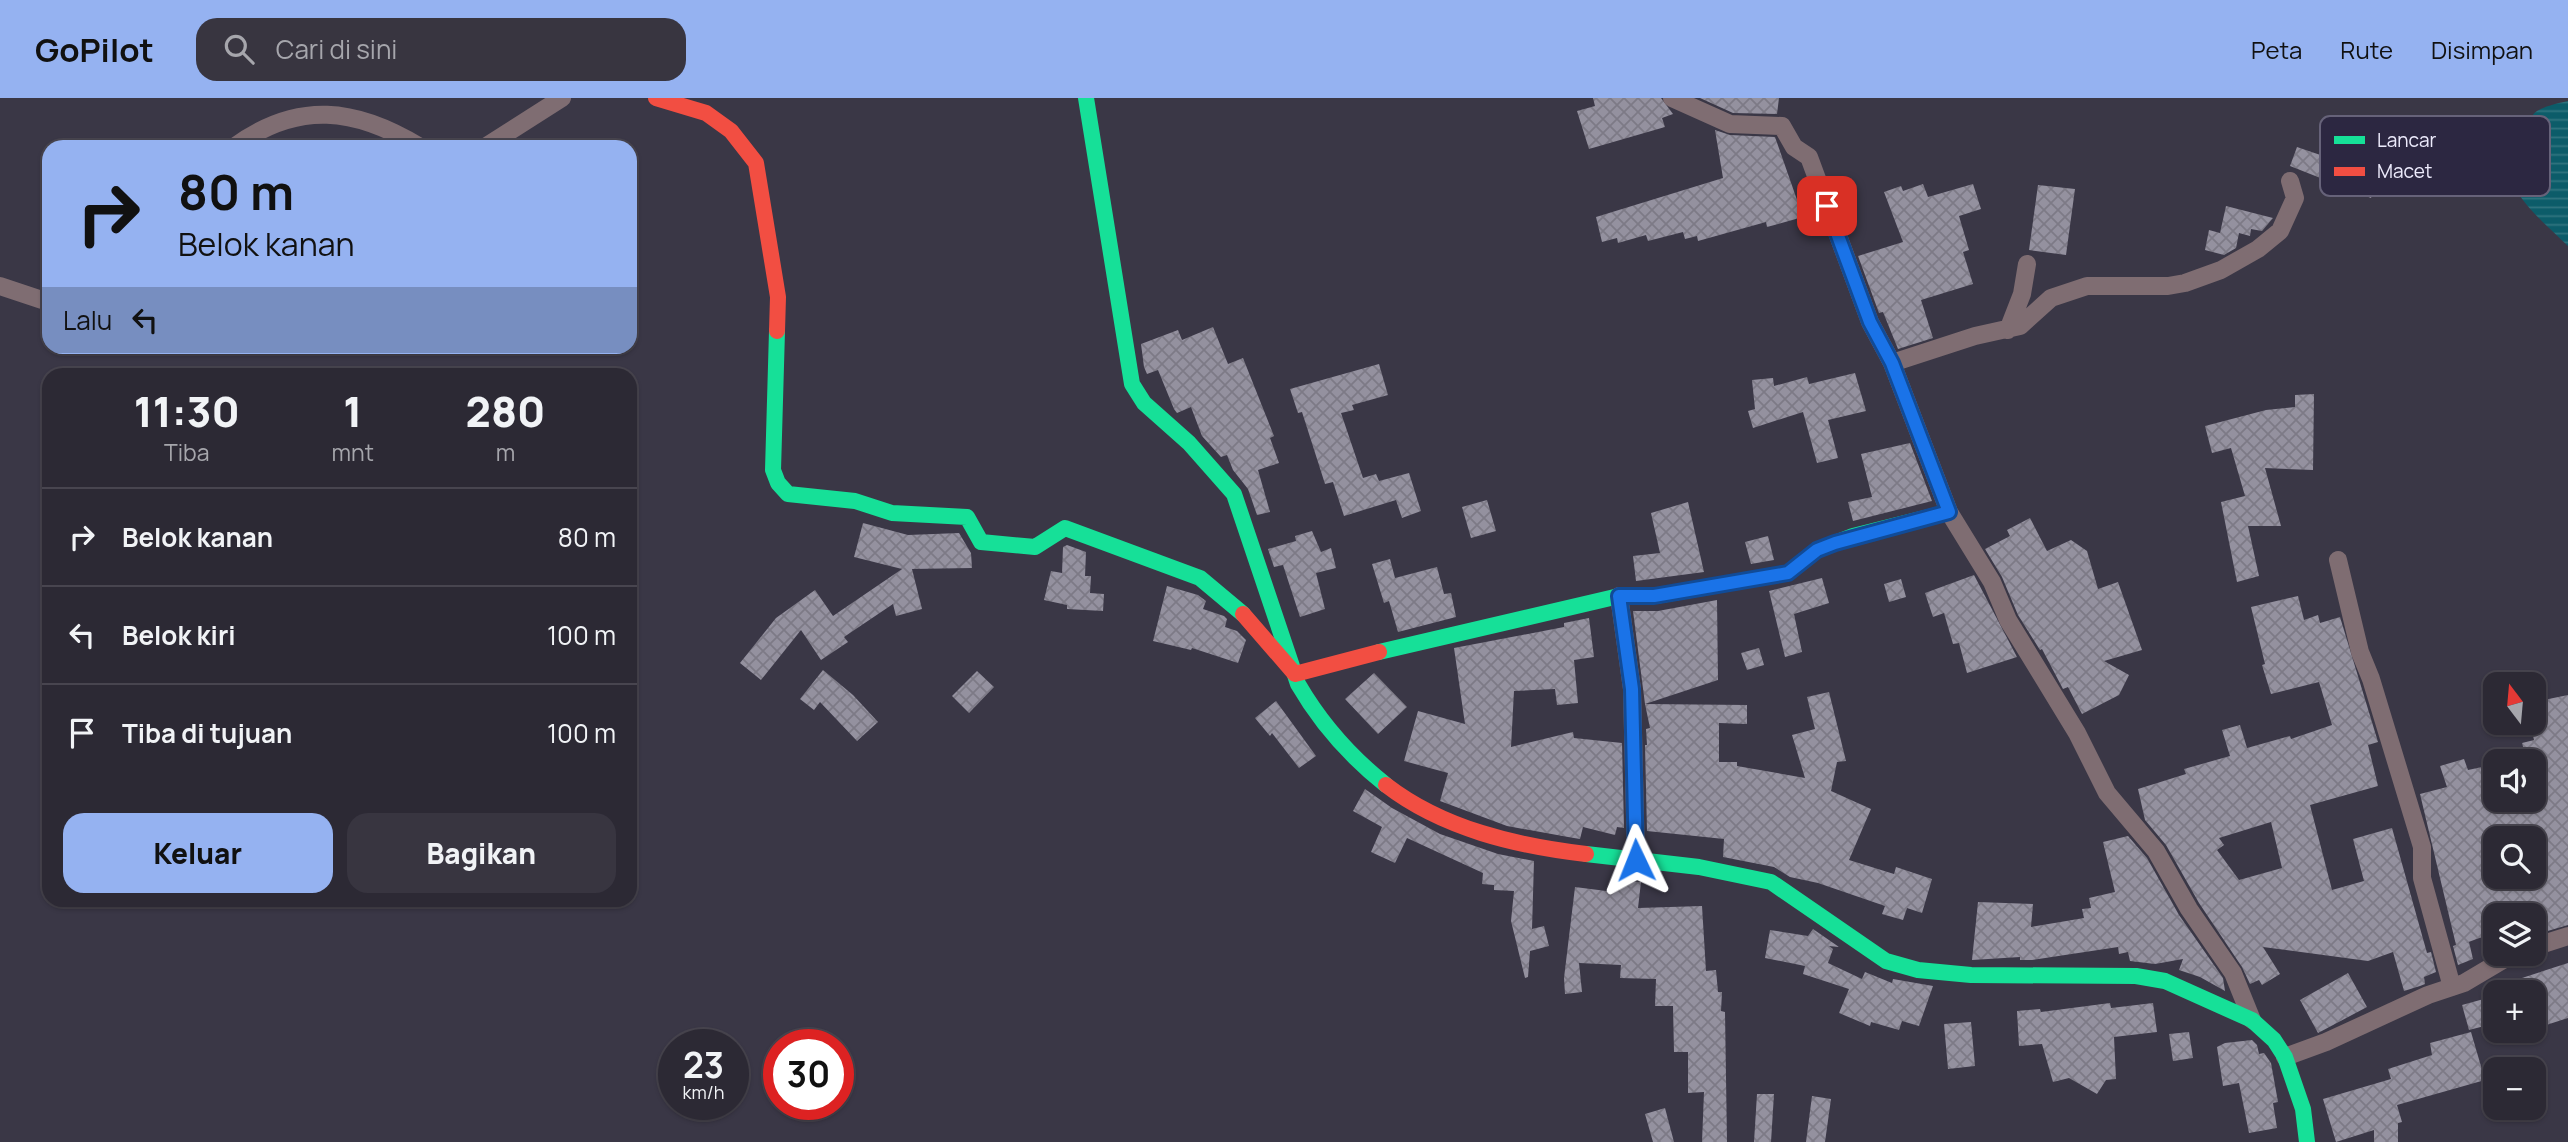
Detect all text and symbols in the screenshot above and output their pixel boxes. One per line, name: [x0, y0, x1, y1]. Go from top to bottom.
search box: [196, 18, 686, 81]
text: GoPilot: [35, 27, 154, 72]
icon: search: [220, 30, 258, 68]
text: Cari di sini: [276, 31, 397, 67]
text: Peta: [2251, 33, 2302, 66]
text: Rute: [2340, 33, 2393, 66]
text: Disimpan: [2431, 33, 2533, 66]
legend: [2320, 116, 2550, 196]
text: Lancar: [2377, 127, 2436, 153]
text: 80 m: [178, 158, 294, 225]
text: Macet: [2377, 158, 2432, 184]
icon: right: [63, 168, 154, 259]
pin: [1797, 176, 1857, 236]
icon: arrive: [1808, 187, 1846, 225]
text: Belok kanan: [178, 222, 354, 266]
icon: left: [126, 301, 164, 339]
text: Lalu: [63, 302, 112, 338]
text: 11:30: [134, 382, 240, 440]
text: 1: [343, 382, 362, 440]
text: 280: [466, 382, 545, 440]
text: Tiba: [164, 436, 210, 468]
text: mnt: [332, 436, 374, 468]
text: m: [496, 436, 515, 468]
icon: right: [63, 518, 101, 556]
text: Belok kanan: [122, 519, 273, 555]
text: 80 m: [558, 519, 616, 555]
icon: left: [63, 616, 101, 654]
text: Belok kiri: [122, 617, 236, 653]
text: 100 m: [547, 617, 616, 653]
north arrow: [2483, 672, 2546, 735]
map controls: [2483, 672, 2546, 1120]
icon: arrive: [63, 714, 101, 752]
text: Tiba di tujuan: [122, 715, 292, 751]
text: 100 m: [547, 715, 616, 751]
button: sound: [2483, 749, 2546, 812]
button: Keluar: [63, 813, 333, 893]
button: Bagikan: [347, 813, 616, 893]
position arrow: [1599, 823, 1673, 897]
button: search: [2483, 826, 2546, 889]
button: layers: [2483, 903, 2546, 966]
button: +: [2483, 980, 2546, 1043]
speed limit sign: 30: [763, 1029, 854, 1120]
text: 23: [683, 1041, 724, 1089]
button: −: [2483, 1057, 2546, 1120]
text: km/h: [683, 1080, 724, 1104]

